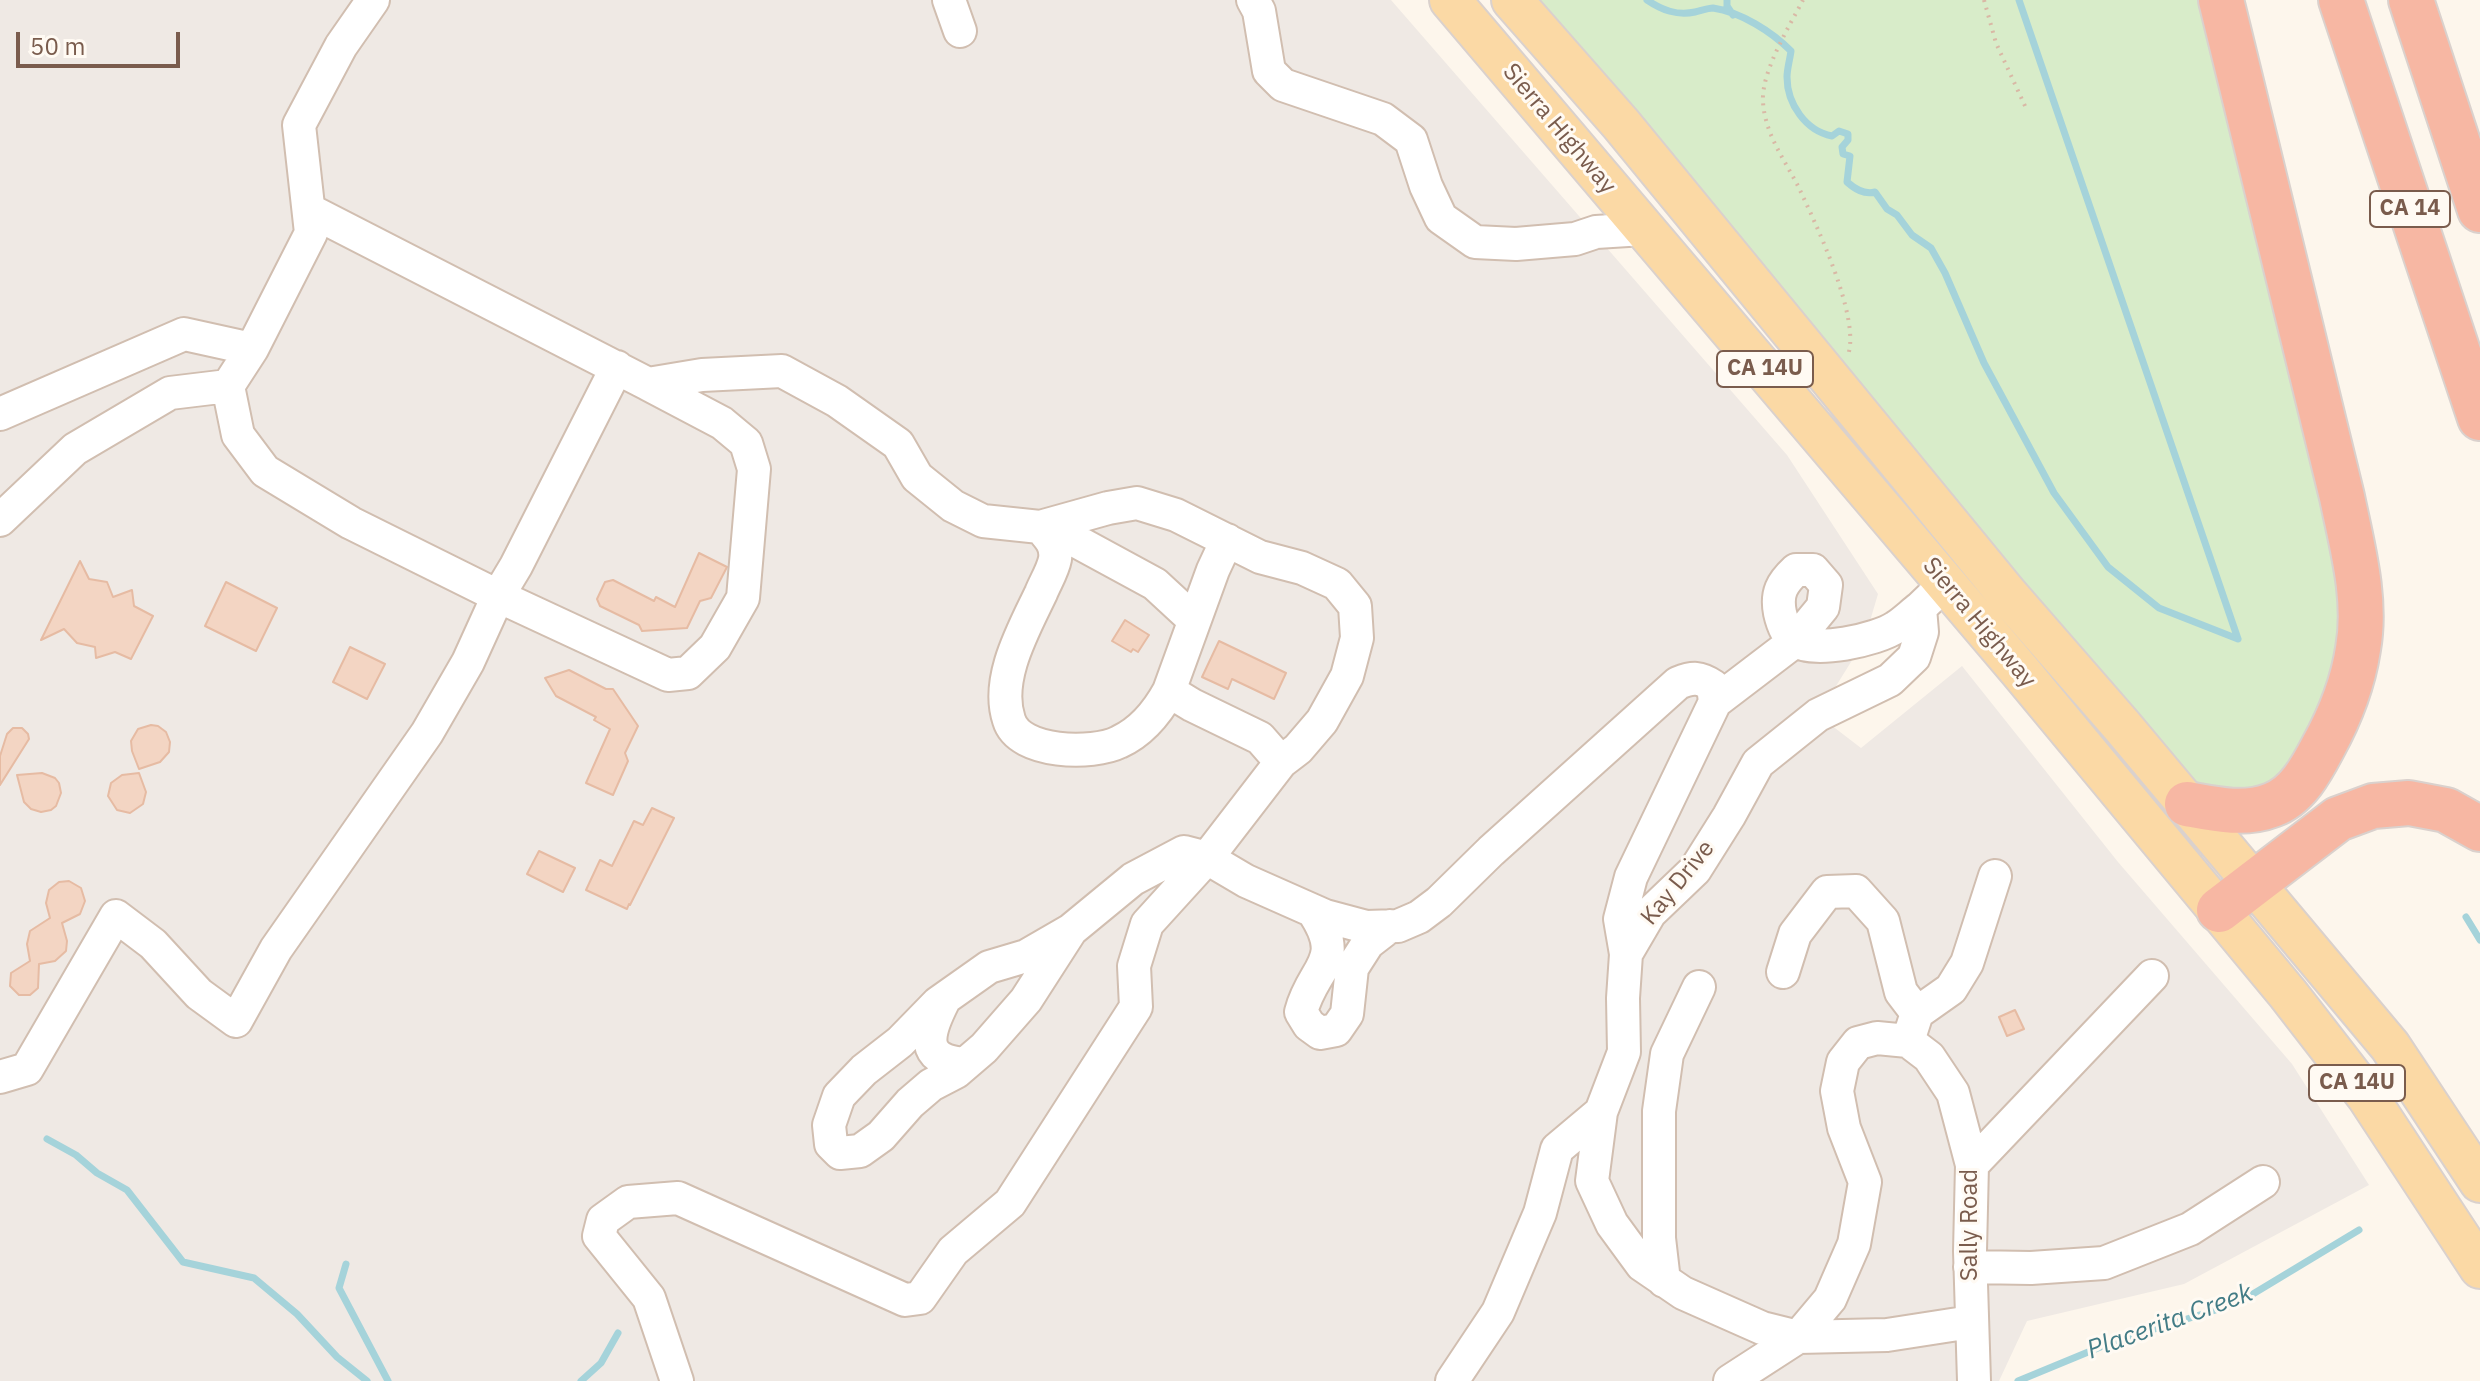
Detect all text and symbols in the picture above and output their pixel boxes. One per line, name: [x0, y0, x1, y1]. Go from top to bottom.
scale bar: [20, 16, 184, 66]
text: 50 m: [30, 30, 85, 62]
street label: Sierra Highway: [1496, 58, 1622, 200]
road number: CA 14: [2370, 191, 2450, 227]
road number: CA 14U: [1717, 351, 1813, 387]
street label: Sierra Highway: [1916, 552, 2042, 694]
street label: Kay Drive: [1635, 835, 1721, 931]
road number: CA 14U: [2309, 1065, 2405, 1101]
street label: Sally Road: [1956, 1169, 1984, 1281]
water label: Placerita Creek: [2083, 1278, 2257, 1366]

